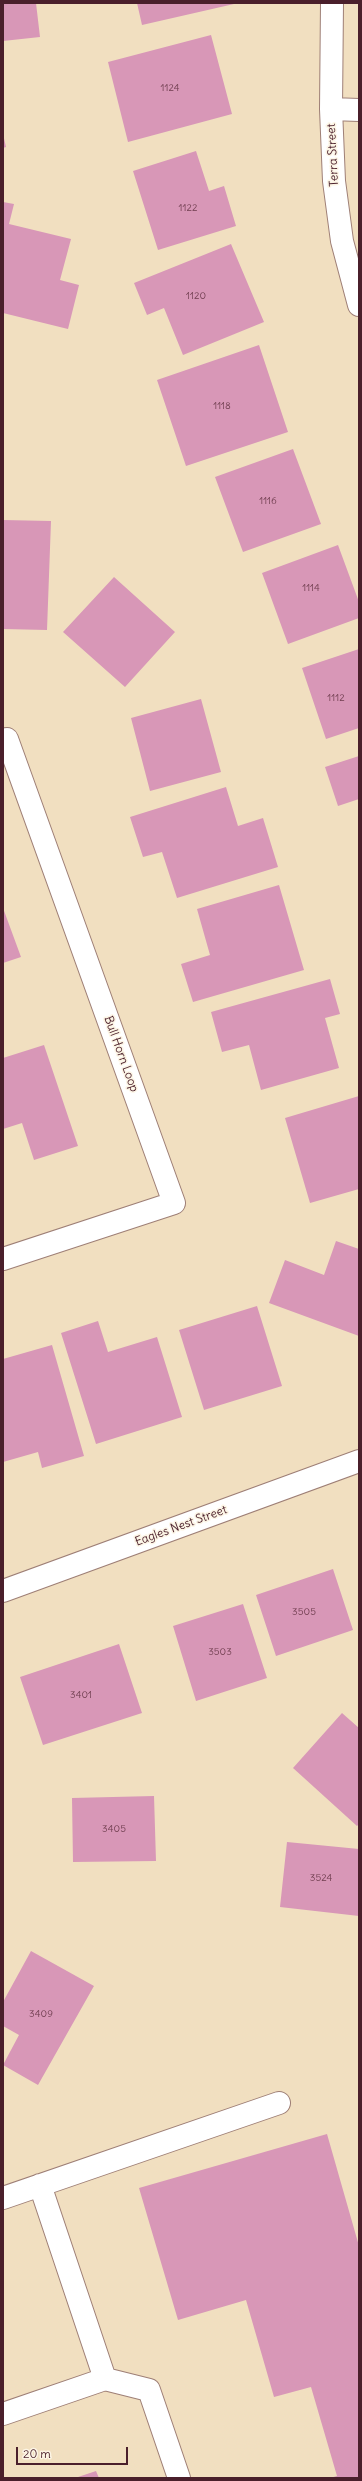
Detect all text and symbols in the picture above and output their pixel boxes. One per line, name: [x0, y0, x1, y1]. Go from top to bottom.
house number: 1124: [160, 82, 180, 94]
street label: Terra Street: [324, 123, 342, 187]
house number: 1122: [179, 202, 197, 214]
house number: 1120: [186, 290, 206, 302]
house number: 1118: [213, 400, 231, 412]
house number: 1116: [259, 495, 277, 507]
house number: 1114: [302, 582, 320, 594]
house number: 1112: [327, 692, 345, 704]
street label: Bull Horn Loop: [101, 1014, 141, 1094]
street label: Eagles Nest Street: [133, 1503, 229, 1549]
house number: 3505: [292, 1606, 316, 1618]
house number: 3503: [208, 1646, 232, 1658]
house number: 3401: [70, 1689, 92, 1701]
house number: 3405: [102, 1823, 126, 1835]
house number: 3524: [310, 1872, 332, 1884]
house number: 3409: [29, 2008, 53, 2020]
scale bar: [18, 2439, 130, 2465]
text: 20 m: [23, 2446, 51, 2461]

